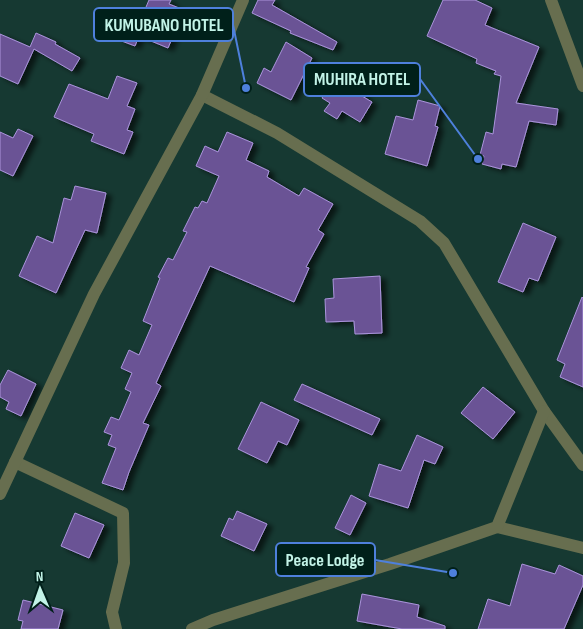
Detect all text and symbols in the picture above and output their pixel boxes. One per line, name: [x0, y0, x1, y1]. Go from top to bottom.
callout: KUMUBANO HOTEL: [94, 8, 233, 41]
text: KUMUBANO HOTEL: [104, 15, 224, 36]
callout: MUHIRA HOTEL: [304, 63, 420, 96]
text: MUHIRA HOTEL: [314, 69, 410, 90]
callout: Peace Lodge: [276, 543, 375, 576]
text: Peace Lodge: [285, 550, 365, 571]
north arrow: [15, 564, 65, 614]
text: N: [36, 568, 44, 585]

